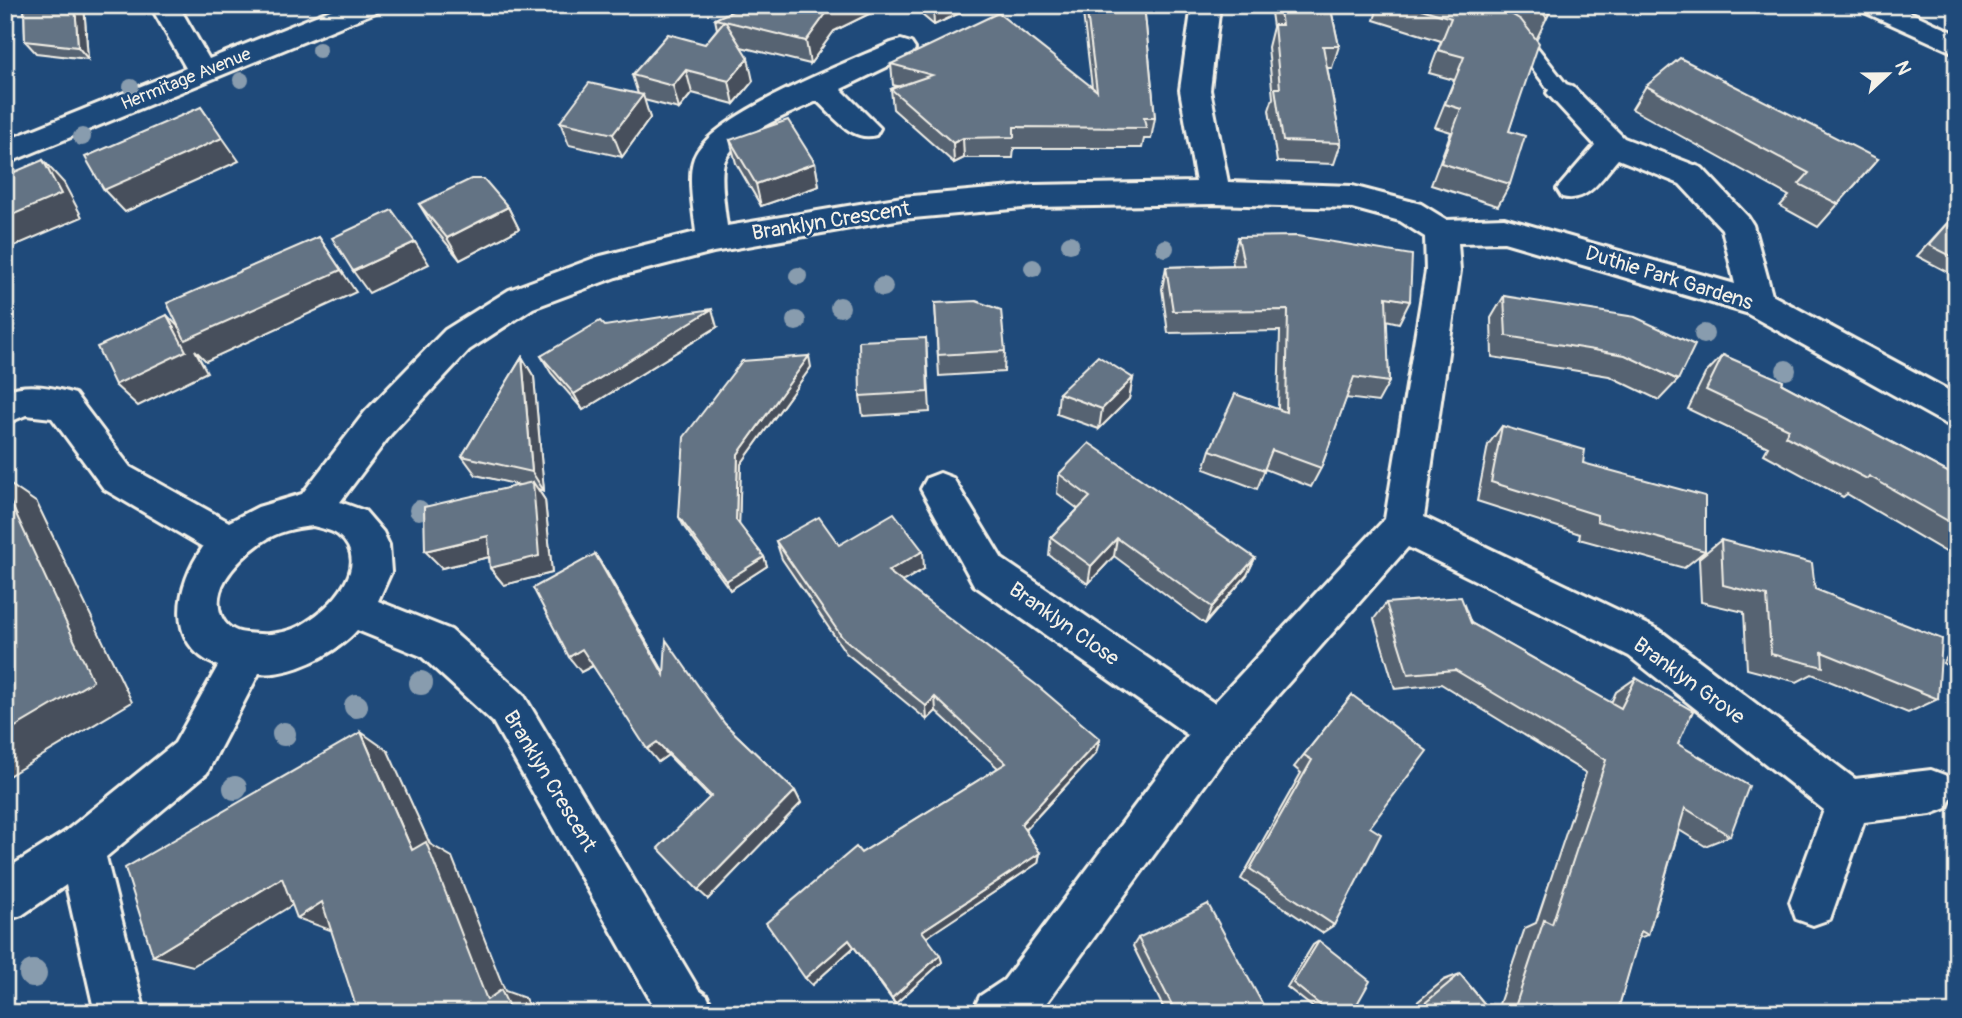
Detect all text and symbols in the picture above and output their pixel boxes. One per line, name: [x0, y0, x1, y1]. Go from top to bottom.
north arrow: [1854, 38, 1924, 108]
street label: Hermitage Avenue: [118, 42, 254, 116]
text: N: [1889, 58, 1916, 79]
street label: Branklyn Crescent: [750, 195, 913, 247]
street label: Duthie Park Gardens: [1582, 240, 1757, 317]
street label: Branklyn Close: [1004, 576, 1125, 672]
street label: Branklyn Grove: [1628, 631, 1751, 731]
street label: Branklyn Crescent: [497, 705, 603, 857]

